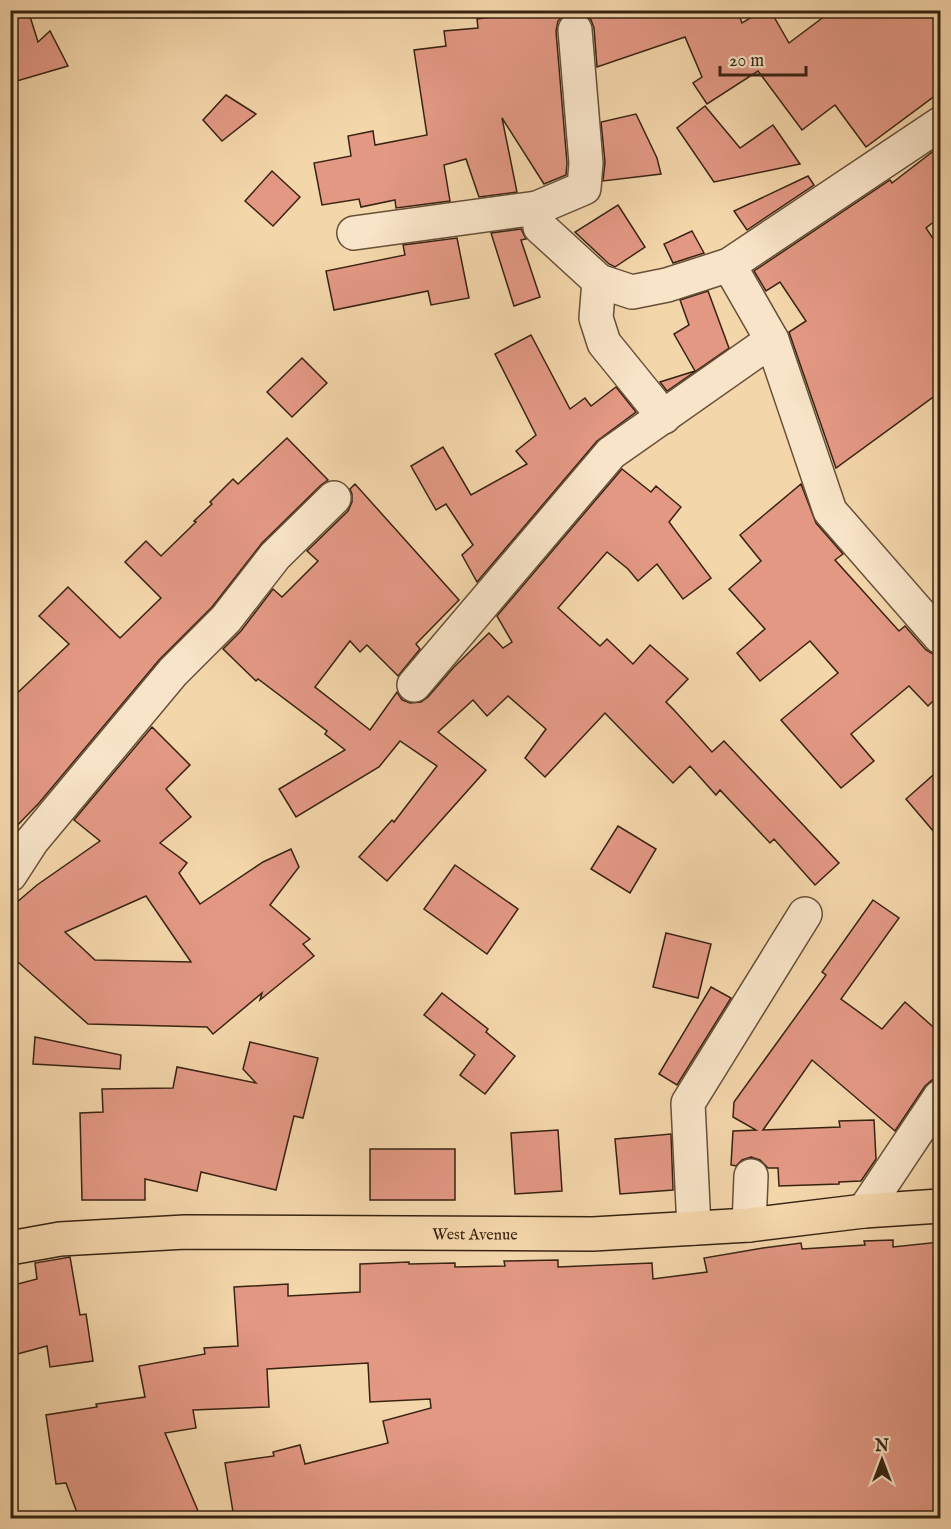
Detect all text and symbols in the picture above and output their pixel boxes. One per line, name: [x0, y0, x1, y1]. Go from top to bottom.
scale bar: [720, 39, 806, 77]
text: 20 m: [729, 50, 764, 73]
street label: West Avenue: [432, 1225, 518, 1246]
north arrow: [852, 1430, 912, 1490]
text: N: [874, 1437, 889, 1457]

